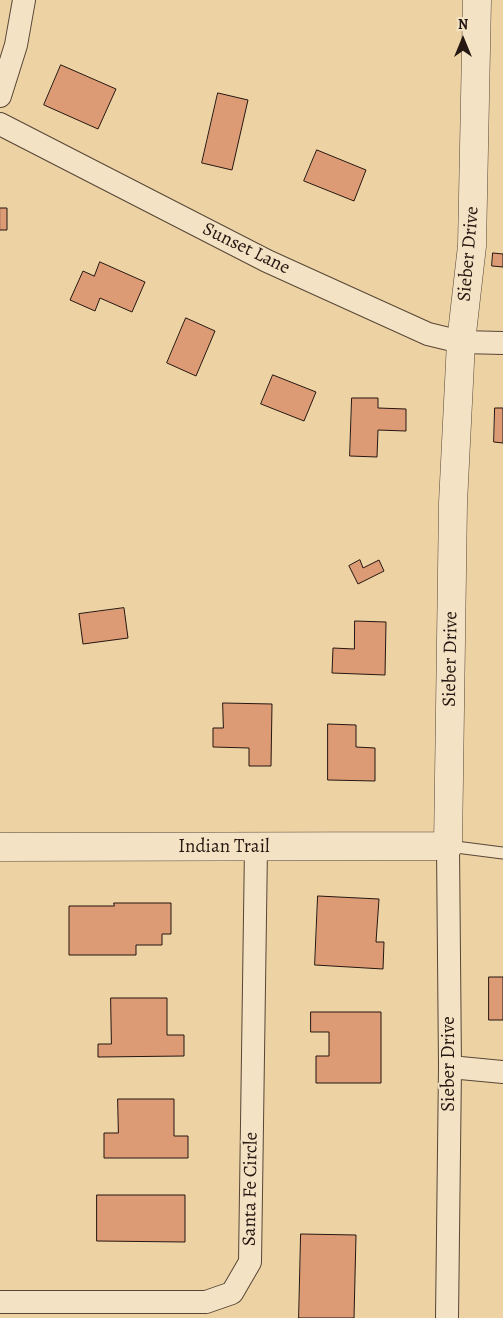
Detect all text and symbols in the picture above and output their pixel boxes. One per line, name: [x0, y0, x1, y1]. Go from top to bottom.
north arrow: [438, 15, 488, 65]
text: N: [458, 15, 468, 34]
street label: Sieber Drive: [453, 205, 485, 303]
street label: Sunset Lane: [199, 218, 293, 280]
street label: Sieber Drive: [439, 611, 463, 707]
street label: Indian Trail: [178, 836, 270, 858]
street label: Sieber Drive: [438, 1016, 460, 1112]
street label: Santa Fe Circle: [239, 1132, 263, 1246]

